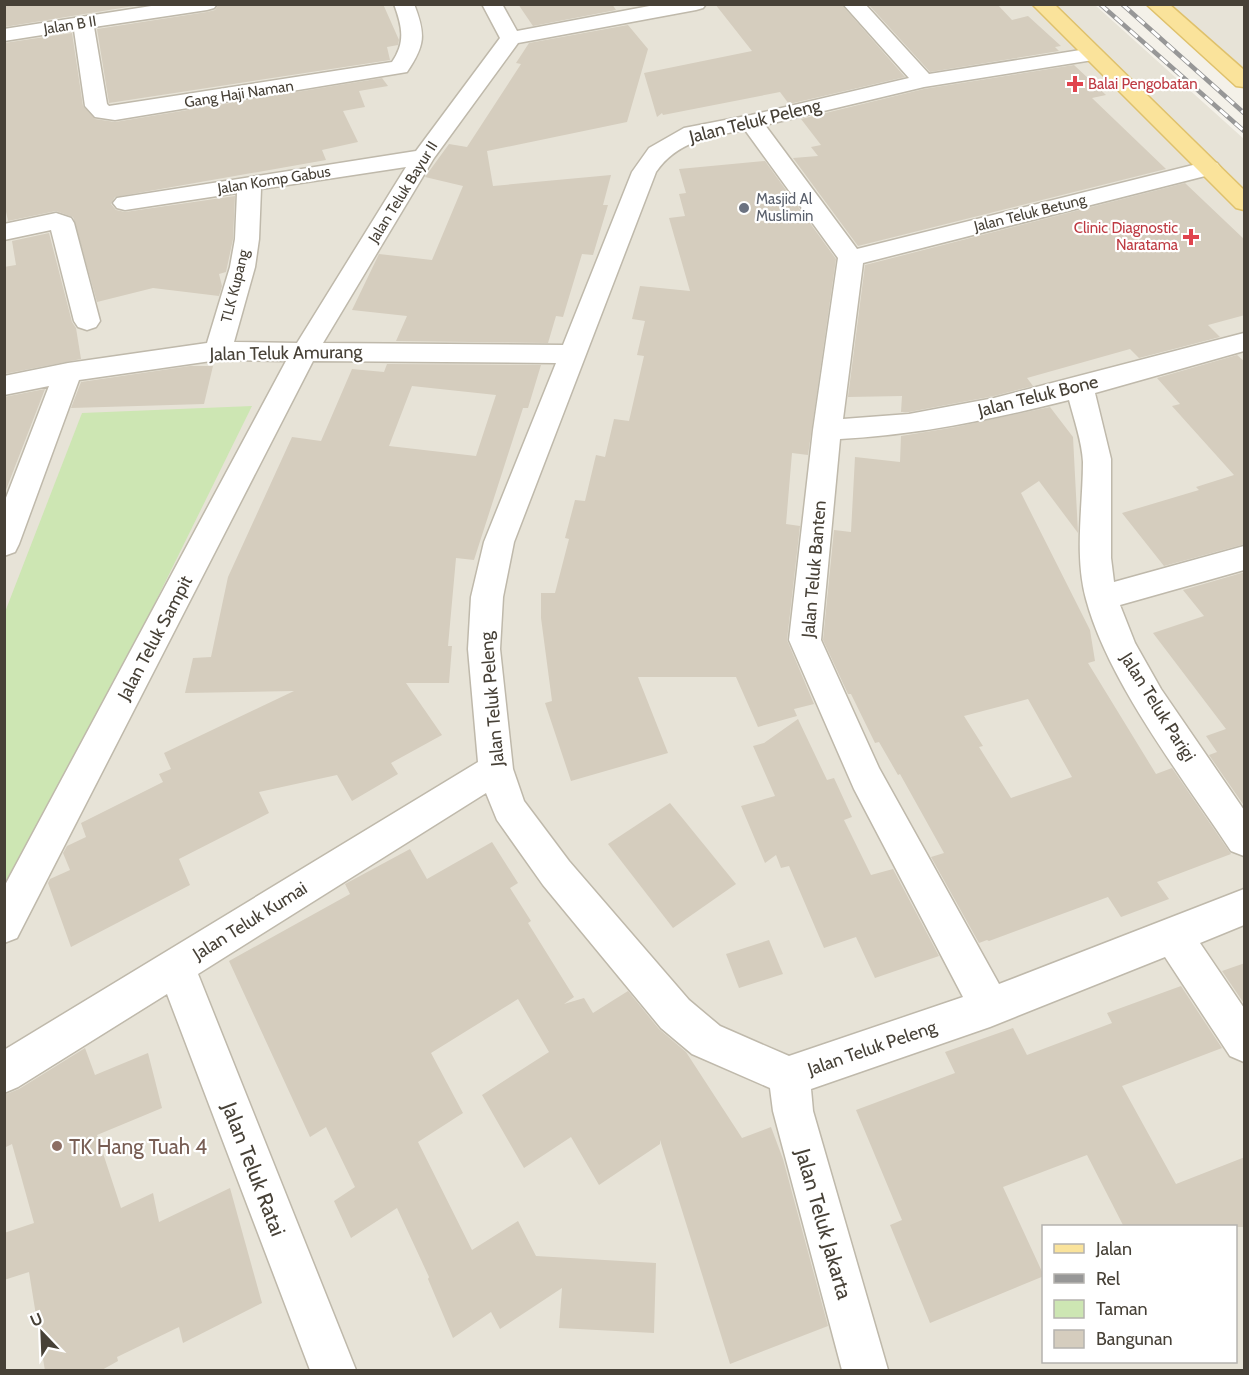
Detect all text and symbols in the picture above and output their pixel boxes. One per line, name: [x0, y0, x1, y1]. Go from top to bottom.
street label: Jalan B II: [41, 12, 98, 38]
marker: Balai Pengobatan: [1066, 75, 1084, 93]
place label: Balai Pengobatan: [1088, 75, 1198, 93]
street label: Gang Haji Naman: [183, 76, 295, 112]
street label: Jalan Teluk Peleng: [686, 94, 824, 148]
street label: Jalan Teluk Bayur II: [364, 138, 441, 247]
street label: Jalan Komp Gabus: [215, 162, 332, 198]
place label: Masjid Al Muslimin: [756, 190, 814, 225]
street label: Jalan Teluk Betung: [971, 190, 1088, 236]
marker: Masjid Al Muslimin: [737, 201, 751, 215]
place label: Clinic Diagnostic Naratama: [1074, 219, 1179, 254]
marker: Clinic Diagnostic Naratama: [1182, 228, 1200, 246]
street label: TLK Kupang: [217, 247, 253, 324]
street label: Jalan Teluk Amurang: [208, 341, 364, 365]
street label: Jalan Teluk Bone: [975, 370, 1100, 422]
street label: Jalan Teluk Banten: [797, 499, 831, 640]
street label: Jalan Teluk Sampit: [112, 572, 197, 705]
street label: Jalan Teluk Peleng: [475, 630, 509, 768]
street label: Jalan Teluk Parigi: [1115, 648, 1200, 766]
street label: Jalan Teluk Kumai: [188, 877, 311, 965]
street label: Jalan Teluk Peleng: [804, 1015, 940, 1081]
street label: Jalan Teluk Ratai: [217, 1098, 291, 1239]
place label: TK Hang Tuah 4: [69, 1134, 207, 1159]
marker: TK Hang Tuah 4: [50, 1139, 64, 1153]
street label: Jalan Teluk Jakarta: [790, 1145, 857, 1302]
legend: [1042, 1225, 1237, 1363]
text: Jalan: [1095, 1238, 1132, 1260]
text: Rel: [1096, 1268, 1121, 1290]
text: Taman: [1096, 1298, 1148, 1320]
north arrow: [12, 1303, 72, 1363]
text: U: [27, 1309, 45, 1331]
text: Bangunan: [1096, 1328, 1173, 1350]

